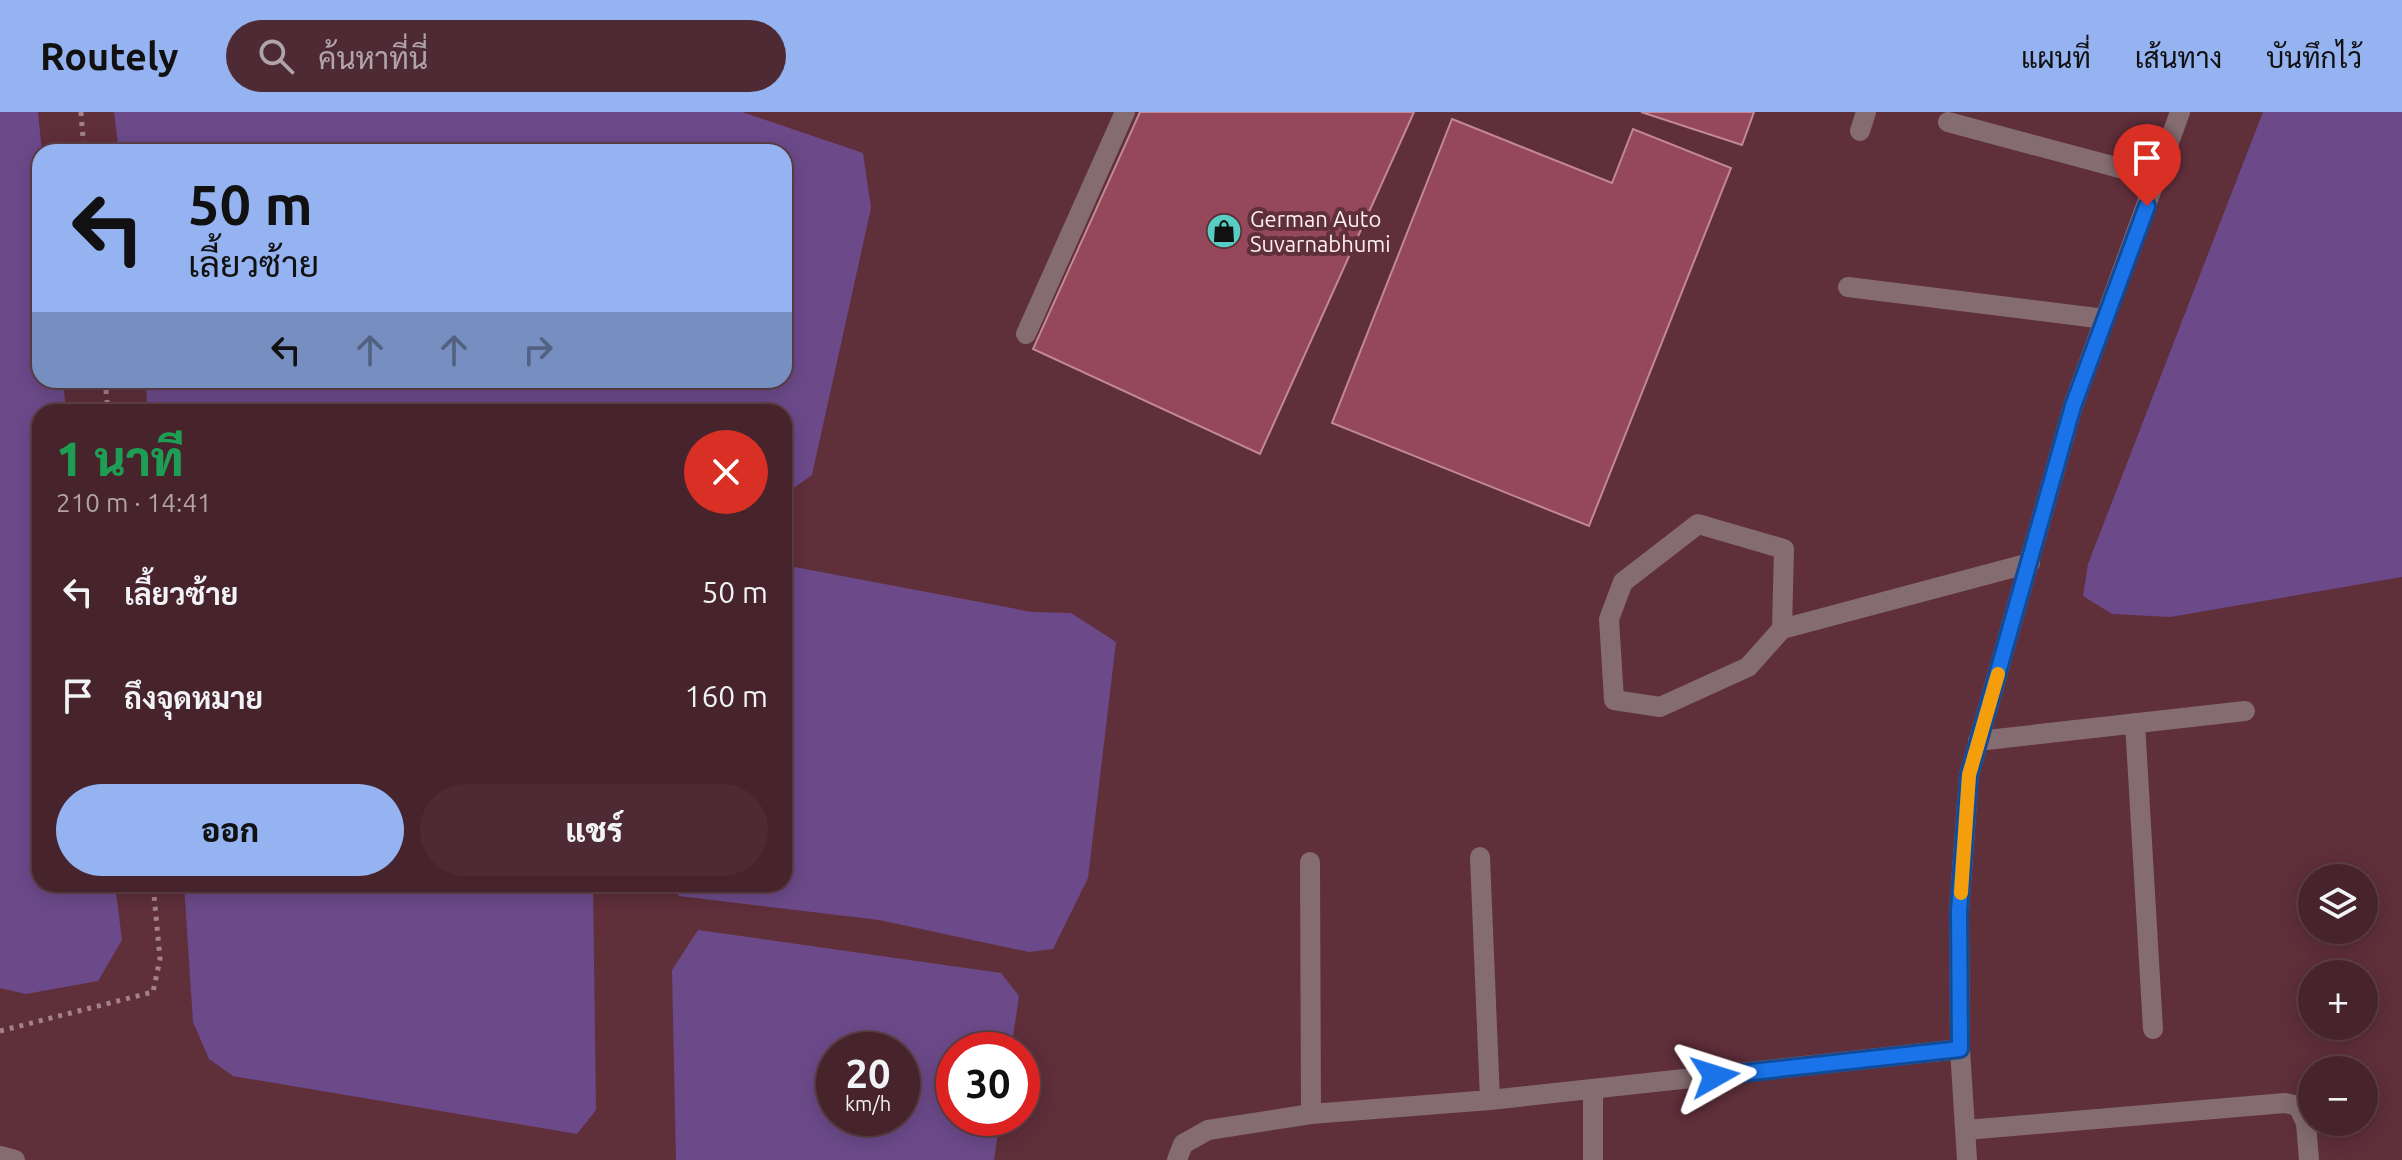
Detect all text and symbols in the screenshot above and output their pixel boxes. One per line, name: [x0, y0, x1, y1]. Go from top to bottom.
search box: [226, 20, 786, 92]
icon: search: [254, 34, 298, 78]
text: Routely: [40, 35, 178, 77]
text: ค้นหาที่นี่: [318, 41, 428, 75]
text: แผนที่: [2021, 42, 2091, 73]
text: เส้นทาง: [2135, 42, 2222, 73]
text: บันทึกไว้: [2266, 42, 2362, 73]
pin: [2113, 124, 2181, 206]
icon: arrive: [2125, 136, 2169, 180]
text: 50 m: [188, 173, 313, 236]
icon: left: [56, 176, 160, 280]
place label: German Auto Suvarnabhumi: [1250, 206, 1391, 256]
shop icon: German Auto Suvarnabhumi: [1205, 212, 1243, 250]
text: เลี้ยวซ้าย: [188, 243, 319, 284]
icon: left: [264, 328, 308, 372]
icon: ahead: [348, 328, 392, 372]
icon: ahead: [432, 328, 476, 372]
icon: right: [516, 328, 560, 372]
button: close: [684, 430, 768, 514]
text: 1 นาที: [56, 431, 184, 485]
text: 210 m · 14:41: [56, 488, 212, 517]
icon: left: [56, 570, 100, 614]
text: 50 m: [701, 575, 768, 609]
text: เลี้ยวซ้าย: [124, 577, 238, 611]
icon: arrive: [56, 674, 100, 718]
text: 160 m: [684, 679, 768, 713]
text: ถึงจุดหมาย: [124, 681, 263, 715]
button: ออก: [56, 784, 404, 876]
button: แชร์: [420, 784, 768, 876]
map controls: [2298, 864, 2378, 1136]
button: layers: [2298, 864, 2378, 944]
button: +: [2298, 960, 2378, 1040]
speed limit sign: 30: [936, 1032, 1040, 1136]
position arrow: [1673, 1034, 1757, 1118]
text: 20: [845, 1051, 891, 1096]
button: −: [2298, 1056, 2378, 1136]
text: km/h: [845, 1092, 891, 1115]

